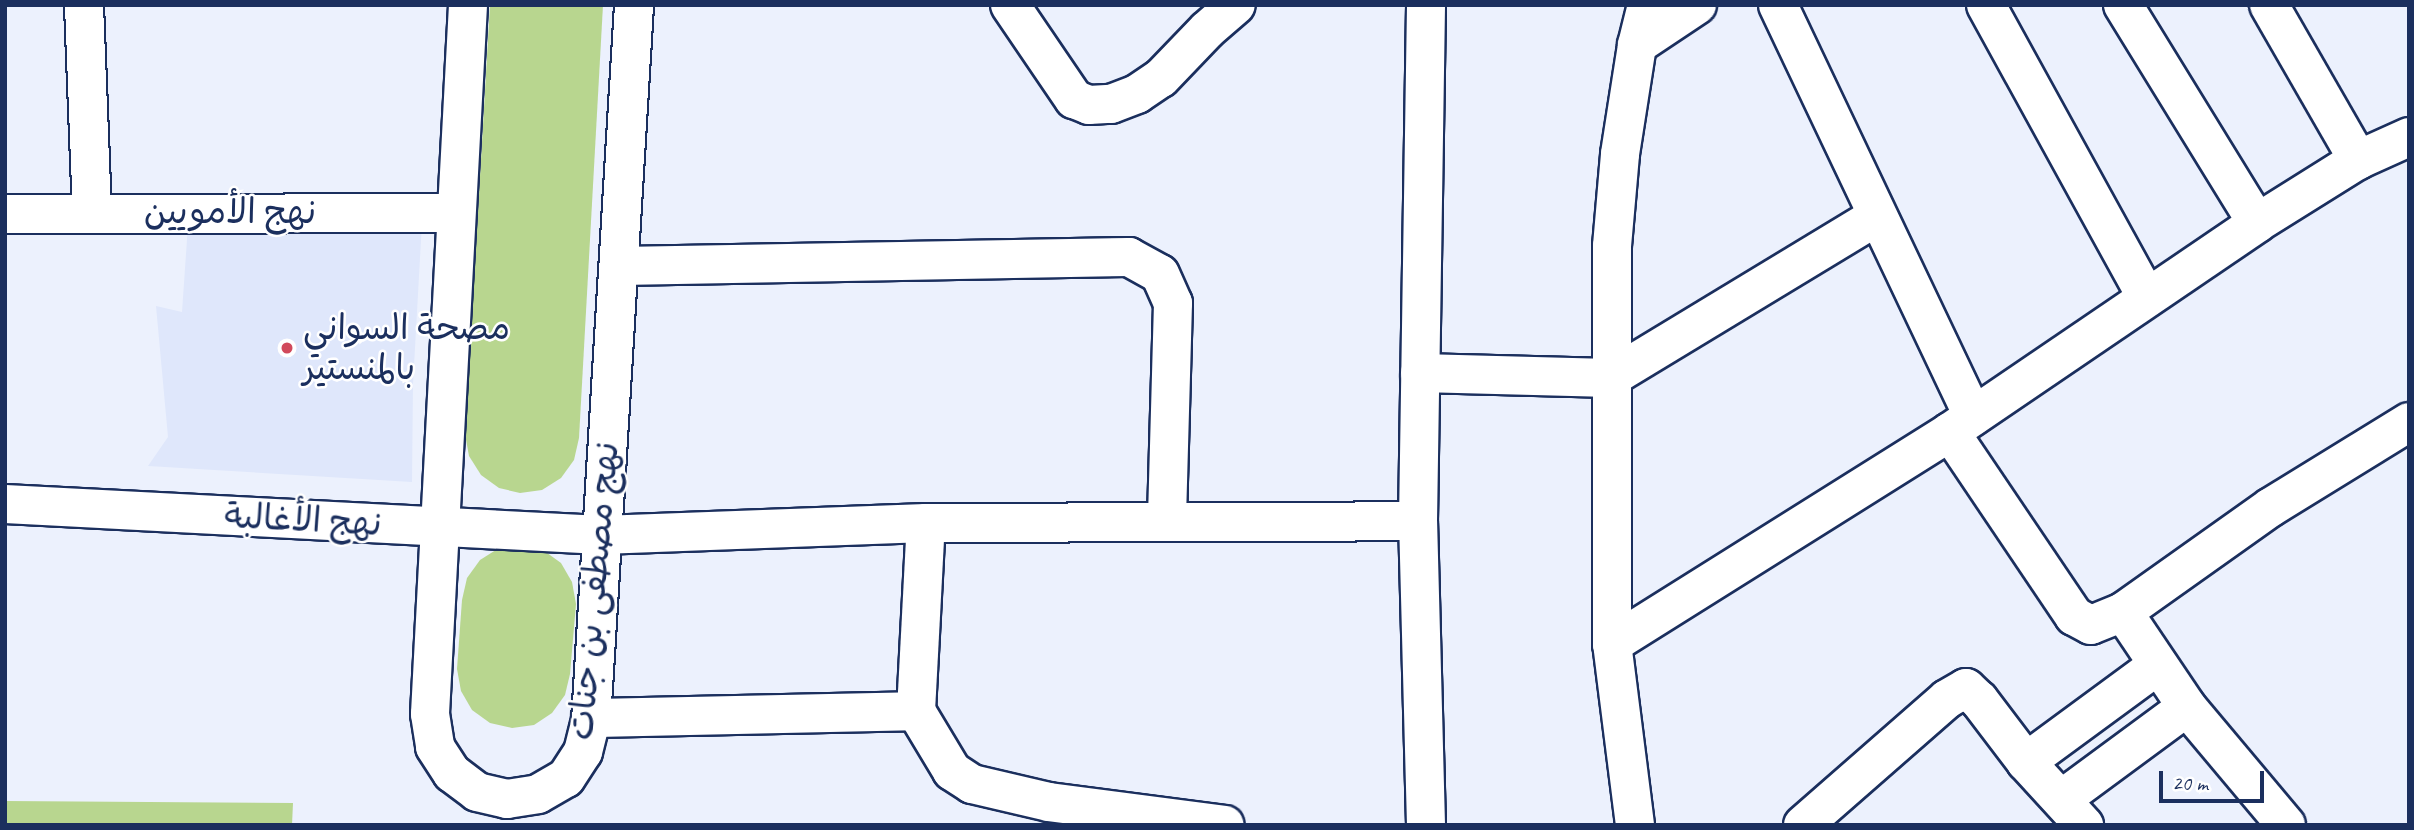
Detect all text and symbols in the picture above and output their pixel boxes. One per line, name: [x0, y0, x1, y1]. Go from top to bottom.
street label: نهج الأمويين: [144, 191, 316, 233]
place label: مصحة السواني بالمنستير: [303, 307, 510, 389]
marker: مصحة السواني بالمنستير: [277, 338, 297, 358]
street label: نهج مصطفى بن جنات: [560, 440, 628, 742]
street label: نهج الأغالبة: [223, 495, 383, 545]
scale bar: [2162, 756, 2267, 800]
text: 20 m: [2172, 770, 2208, 796]

